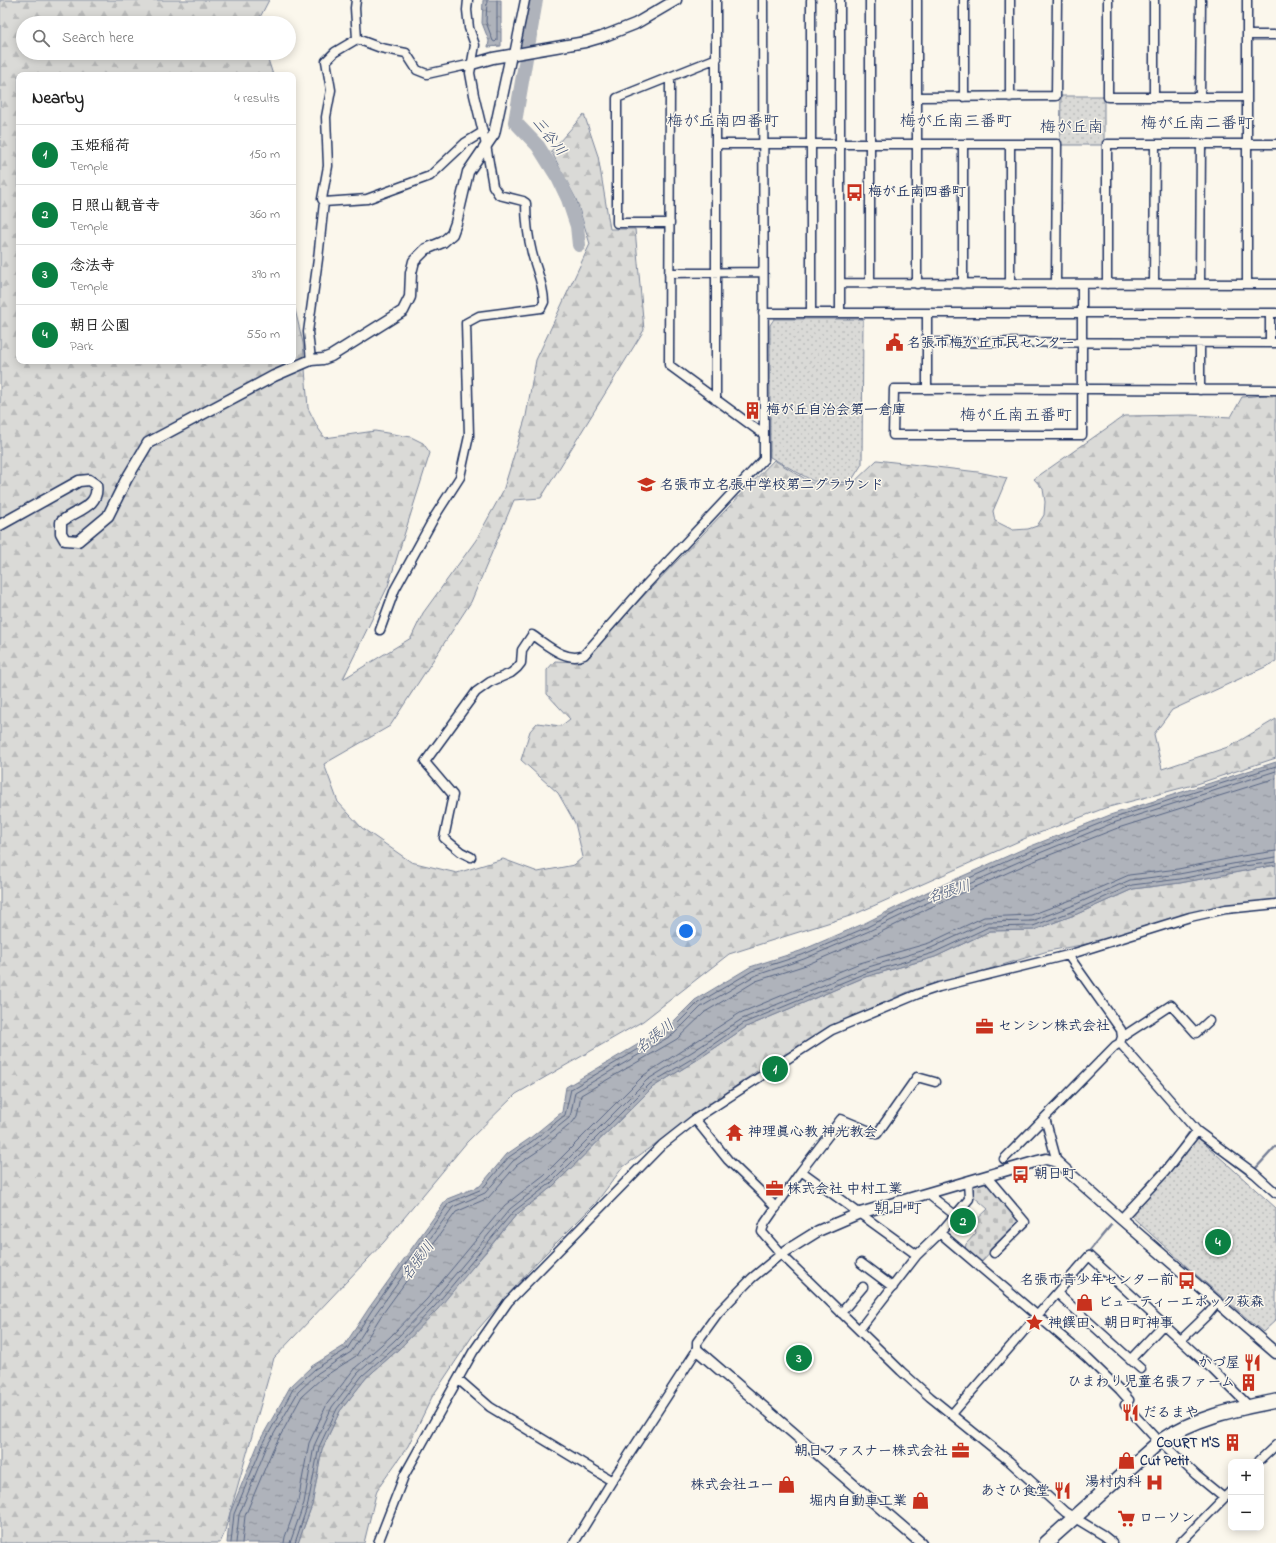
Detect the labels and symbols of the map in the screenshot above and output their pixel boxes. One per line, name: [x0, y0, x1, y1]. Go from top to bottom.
district label: 梅が丘南四番町: [667, 110, 779, 134]
district label: 梅が丘南三番町: [900, 110, 1012, 134]
water label: 三谷川: [526, 112, 572, 162]
district label: 梅が丘南二番町: [1141, 112, 1253, 136]
district label: 梅が丘南: [1040, 116, 1104, 140]
bus stop icon: 梅が丘南四番町: [845, 182, 865, 202]
place label: 梅が丘南四番町: [868, 182, 966, 203]
public building icon: 名張市梅が丘市民センター: [884, 333, 904, 353]
place label: 名張市梅が丘市民センター: [907, 333, 1075, 354]
building icon: 梅が丘自治会第一倉庫: [743, 400, 763, 420]
place label: 梅が丘自治会第一倉庫: [766, 400, 906, 421]
district label: 梅が丘南五番町: [960, 404, 1072, 428]
school or university icon: 名張市立名張中学校第二グラウンド: [637, 475, 657, 495]
place label: 名張市立名張中学校第二グラウンド: [660, 475, 884, 496]
water label: 名張川: [924, 875, 974, 909]
your location: [676, 921, 696, 941]
water label: 名張川: [630, 1014, 680, 1060]
office icon: センシン株式会社: [975, 1016, 995, 1036]
place label: センシン株式会社: [998, 1016, 1110, 1037]
pin: 1: [762, 1054, 788, 1084]
temple icon: 神理眞心教 神光教会: [725, 1122, 745, 1142]
place label: 神理眞心教 神光教会: [748, 1122, 878, 1143]
bus stop icon: 朝日町: [1011, 1164, 1031, 1184]
place label: 朝日町: [1034, 1164, 1076, 1185]
office icon: 株式会社 中村工業: [764, 1179, 784, 1199]
place label: 株式会社 中村工業: [787, 1179, 903, 1200]
district label: 朝日町: [874, 1197, 922, 1221]
pin: 2: [950, 1206, 976, 1236]
pin: 4: [1205, 1227, 1231, 1257]
water label: 名張川: [396, 1236, 440, 1286]
place label: 名張市青少年センター前: [1020, 1270, 1174, 1291]
bus stop icon: 名張市青少年センター前: [1177, 1270, 1197, 1290]
shop icon: ビューティーエポック萩森: [1075, 1292, 1095, 1312]
place label: ビューティーエポック萩森: [1098, 1292, 1264, 1313]
place icon: 神饌田、朝日町神事: [1025, 1313, 1045, 1333]
place label: 神饌田、朝日町神事: [1048, 1313, 1174, 1334]
pin: 3: [786, 1343, 812, 1373]
place label: かづ屋: [1198, 1353, 1240, 1374]
restaurant icon: かづ屋: [1243, 1353, 1263, 1373]
place label: ひまわり児童名張ファーム: [1068, 1372, 1235, 1393]
building icon: ひまわり児童名張ファーム: [1238, 1372, 1258, 1392]
restaurant icon: だるまや: [1120, 1403, 1140, 1423]
place label: だるまや: [1143, 1403, 1199, 1424]
place label: COURT M'S: [1156, 1433, 1220, 1454]
building icon: COURT M'S: [1223, 1433, 1243, 1453]
place label: 朝日ファスナー株式会社: [794, 1441, 948, 1462]
office icon: 朝日ファスナー株式会社: [951, 1441, 971, 1461]
shop icon: Cut Petit: [1117, 1451, 1137, 1471]
place label: Cut Petit: [1140, 1451, 1190, 1472]
place label: 湯村内科: [1085, 1472, 1142, 1493]
hospital icon: 湯村内科: [1144, 1472, 1164, 1492]
place label: 株式会社ユー: [691, 1475, 774, 1496]
shop icon: 株式会社ユー: [777, 1475, 797, 1495]
place label: あさひ食堂: [980, 1481, 1050, 1502]
restaurant icon: あさひ食堂: [1053, 1481, 1073, 1501]
place label: 堀内自動車工業: [809, 1491, 907, 1512]
shop icon: 堀内自動車工業: [910, 1491, 930, 1511]
supermarket icon: ローソン: [1116, 1508, 1136, 1528]
place label: ローソン: [1139, 1508, 1195, 1529]

